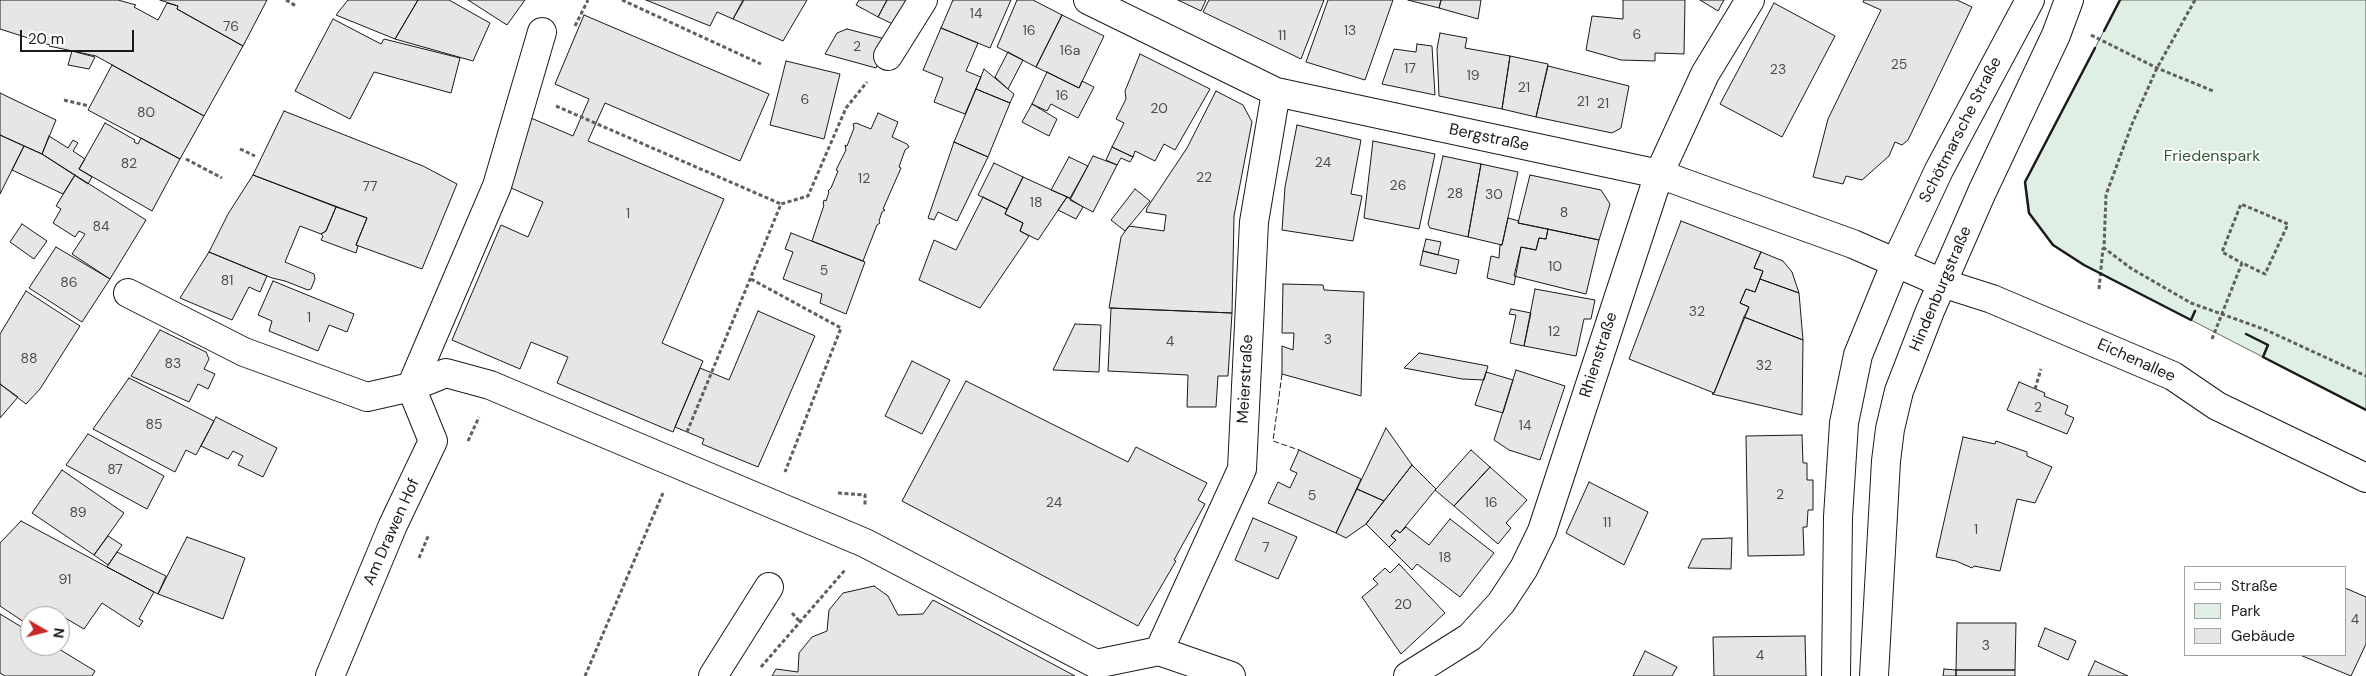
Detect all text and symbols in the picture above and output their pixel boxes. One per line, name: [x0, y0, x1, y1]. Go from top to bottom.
house number: 14: [970, 6, 982, 22]
house number: 76: [223, 19, 239, 35]
scale bar: [22, 20, 136, 52]
house number: 16: [1022, 23, 1036, 39]
house number: 13: [1344, 23, 1356, 39]
house number: 6: [1633, 27, 1641, 43]
house number: 11: [1278, 28, 1286, 44]
text: 20 m: [28, 29, 64, 49]
house number: 2: [853, 39, 861, 55]
house number: 16a: [1060, 43, 1080, 59]
street label: Schötmarsche Straße: [1916, 54, 2006, 206]
house number: 25: [1891, 57, 1907, 73]
house number: 17: [1404, 61, 1416, 77]
house number: 23: [1770, 62, 1786, 78]
house number: 19: [1466, 68, 1480, 84]
house number: 21: [1518, 80, 1530, 96]
house number: 16: [1055, 88, 1069, 104]
house number: 6: [801, 92, 809, 108]
house number: 21: [1577, 94, 1589, 110]
house number: 21: [1597, 96, 1609, 112]
house number: 20: [1150, 101, 1168, 117]
house number: 80: [137, 105, 155, 121]
street label: Bergstraße: [1447, 120, 1531, 156]
park label: Friedenspark: [2164, 147, 2260, 167]
house number: 24: [1315, 155, 1331, 171]
house number: 82: [121, 156, 137, 172]
house number: 22: [1196, 170, 1212, 186]
house number: 12: [858, 171, 870, 187]
house number: 26: [1390, 178, 1406, 194]
house number: 77: [363, 179, 377, 195]
house number: 28: [1447, 186, 1463, 202]
house number: 30: [1485, 187, 1503, 203]
house number: 18: [1030, 195, 1042, 211]
house number: 8: [1560, 205, 1568, 221]
house number: 1: [626, 206, 630, 222]
house number: 84: [92, 219, 110, 235]
street label: Hindenburgstraße: [1906, 224, 1976, 354]
house number: 10: [1548, 259, 1562, 275]
house number: 5: [820, 263, 828, 279]
house number: 81: [221, 273, 233, 289]
house number: 86: [60, 275, 78, 291]
house number: 32: [1689, 304, 1705, 320]
house number: 1: [307, 310, 311, 326]
street label: Rhienstraße: [1576, 310, 1622, 400]
house number: 12: [1548, 324, 1560, 340]
house number: 3: [1324, 332, 1332, 348]
house number: 4: [1166, 334, 1174, 350]
street label: Meierstraße: [1234, 334, 1258, 424]
street label: Eichenallee: [2094, 335, 2178, 387]
house number: 88: [20, 351, 38, 367]
house number: 83: [165, 356, 181, 372]
house number: 32: [1756, 358, 1772, 374]
house number: 2: [2034, 400, 2042, 416]
house number: 85: [145, 417, 163, 433]
house number: 14: [1519, 418, 1531, 434]
house number: 87: [107, 462, 123, 478]
street label: Am Drawen Hof: [360, 476, 424, 588]
house number: 2: [1776, 487, 1784, 503]
house number: 5: [1308, 488, 1316, 504]
house number: 24: [1046, 495, 1062, 511]
house number: 16: [1484, 495, 1498, 511]
house number: 89: [70, 505, 86, 521]
house number: 11: [1603, 515, 1611, 531]
house number: 1: [1974, 522, 1978, 538]
house number: 7: [1262, 540, 1270, 556]
house number: 18: [1439, 550, 1451, 566]
legend: [2184, 566, 2346, 656]
house number: 91: [59, 572, 71, 588]
text: Straße: [2231, 576, 2278, 596]
house number: 20: [1394, 597, 1412, 613]
text: Park: [2231, 601, 2261, 621]
north arrow: [20, 606, 70, 656]
house number: 4: [2351, 612, 2359, 628]
text: Gebäude: [2231, 626, 2295, 646]
text: N: [49, 627, 68, 639]
house number: 3: [1982, 638, 1990, 654]
house number: 4: [1756, 648, 1764, 664]

